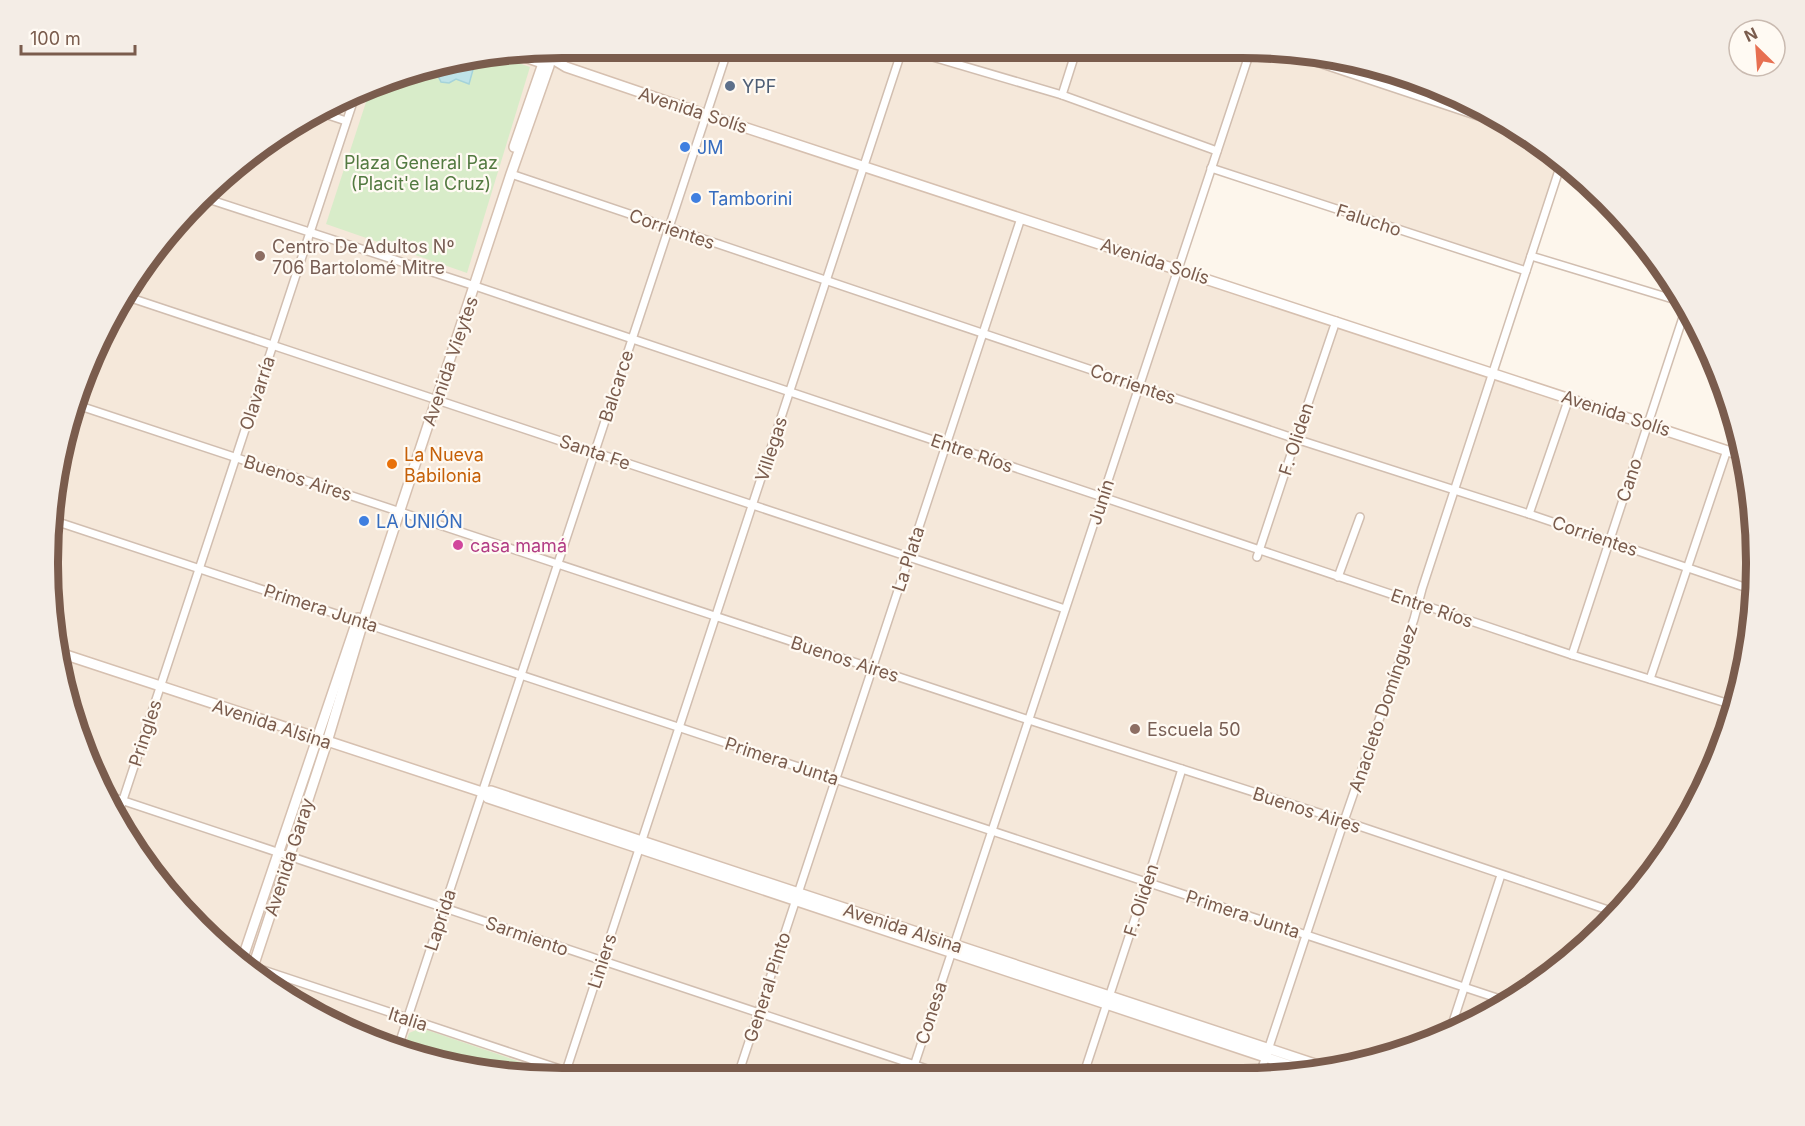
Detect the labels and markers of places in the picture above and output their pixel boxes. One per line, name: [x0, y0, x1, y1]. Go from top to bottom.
place label: YPF: [742, 76, 776, 97]
marker: YPF: [723, 79, 737, 93]
place label: JM: [697, 137, 724, 158]
marker: JM: [678, 140, 692, 154]
place label: Tamborini: [708, 188, 792, 209]
marker: Tamborini: [689, 191, 703, 205]
place label: Centro De Adultos Nº 706 Bartolomé Mitre: [272, 236, 455, 278]
marker: Centro De Adultos Nº 706 Bartolomé Mitre: [253, 249, 267, 263]
place label: La Nueva Babilonia: [404, 444, 484, 486]
marker: La Nueva Babilonia: [385, 457, 399, 471]
place label: LA UNIÓN: [376, 510, 463, 532]
marker: LA UNIÓN: [357, 514, 371, 528]
place label: casa mamá: [470, 535, 567, 556]
marker: casa mamá: [451, 538, 465, 552]
place label: Escuela 50: [1147, 719, 1241, 740]
marker: Escuela 50: [1128, 722, 1142, 736]

